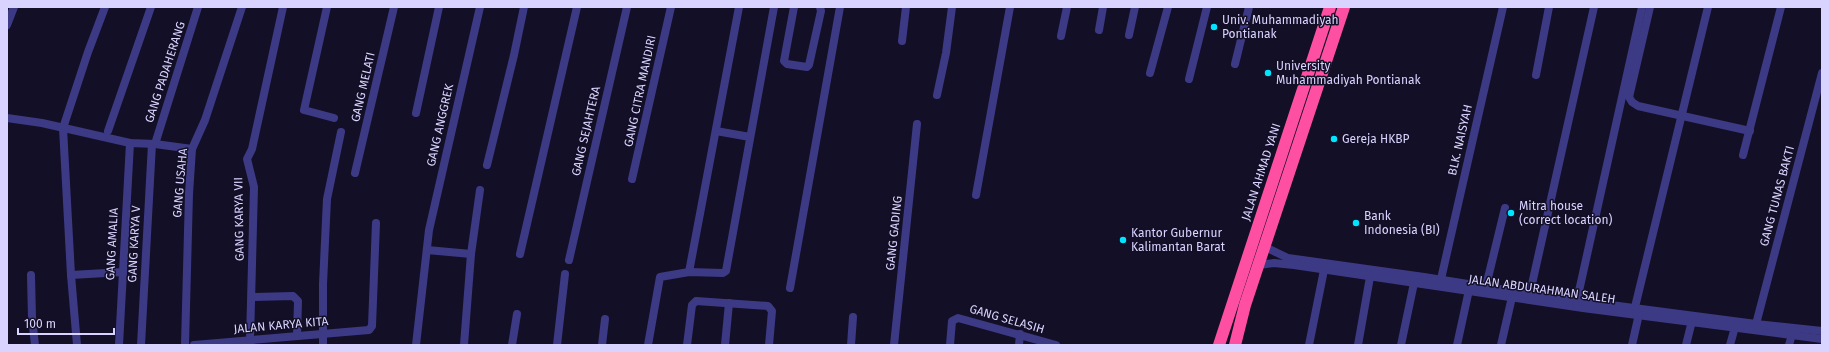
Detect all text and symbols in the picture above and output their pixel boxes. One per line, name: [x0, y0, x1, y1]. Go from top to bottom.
place label: Univ. Muhammadiyah Pontianak: [1222, 13, 1339, 41]
street label: GANG PADAHERANG: [142, 20, 188, 124]
marker: Univ. Muhammadiyah Pontianak: [1209, 22, 1219, 32]
street label: GANG CITRA MANDIRI: [621, 34, 659, 148]
street label: GANG MELATI: [348, 51, 378, 123]
place label: University Muhammadiyah Pontianak: [1276, 59, 1421, 87]
marker: University Muhammadiyah Pontianak: [1263, 68, 1273, 78]
street label: GANG ANGGREK: [424, 81, 457, 168]
street label: GANG SEJAHTERA: [569, 85, 603, 177]
street label: BLK. NAISYAH: [1445, 103, 1475, 177]
street label: JALAN AHMAD YANI: [1239, 122, 1283, 222]
place label: Gereja HKBP: [1342, 132, 1410, 146]
marker: Gereja HKBP: [1329, 134, 1339, 144]
street label: GANG TUNAS BAKTI: [1757, 144, 1797, 248]
street label: GANG USAHA: [170, 148, 190, 218]
street label: GANG KARYA VII: [231, 177, 247, 261]
street label: GANG GADING: [883, 195, 905, 271]
place label: Mitra house (correct location): [1519, 199, 1612, 227]
street label: GANG KARYA V: [125, 205, 143, 283]
street label: GANG AMALIA: [103, 207, 121, 281]
marker: Mitra house (correct location): [1506, 208, 1516, 218]
place label: Bank Indonesia (BI): [1364, 209, 1440, 237]
marker: Bank Indonesia (BI): [1351, 218, 1361, 228]
place label: Kantor Gubernur Kalimantan Barat: [1131, 226, 1226, 254]
marker: Kantor Gubernur Kalimantan Barat: [1118, 235, 1128, 245]
street label: JALAN ABDURAHMAN SALEH: [1468, 272, 1616, 306]
street label: GANG SELASIH: [968, 302, 1046, 336]
scale bar: [18, 310, 114, 336]
street label: JALAN KARYA KITA: [233, 314, 329, 336]
text: 100 m: [24, 317, 56, 331]

